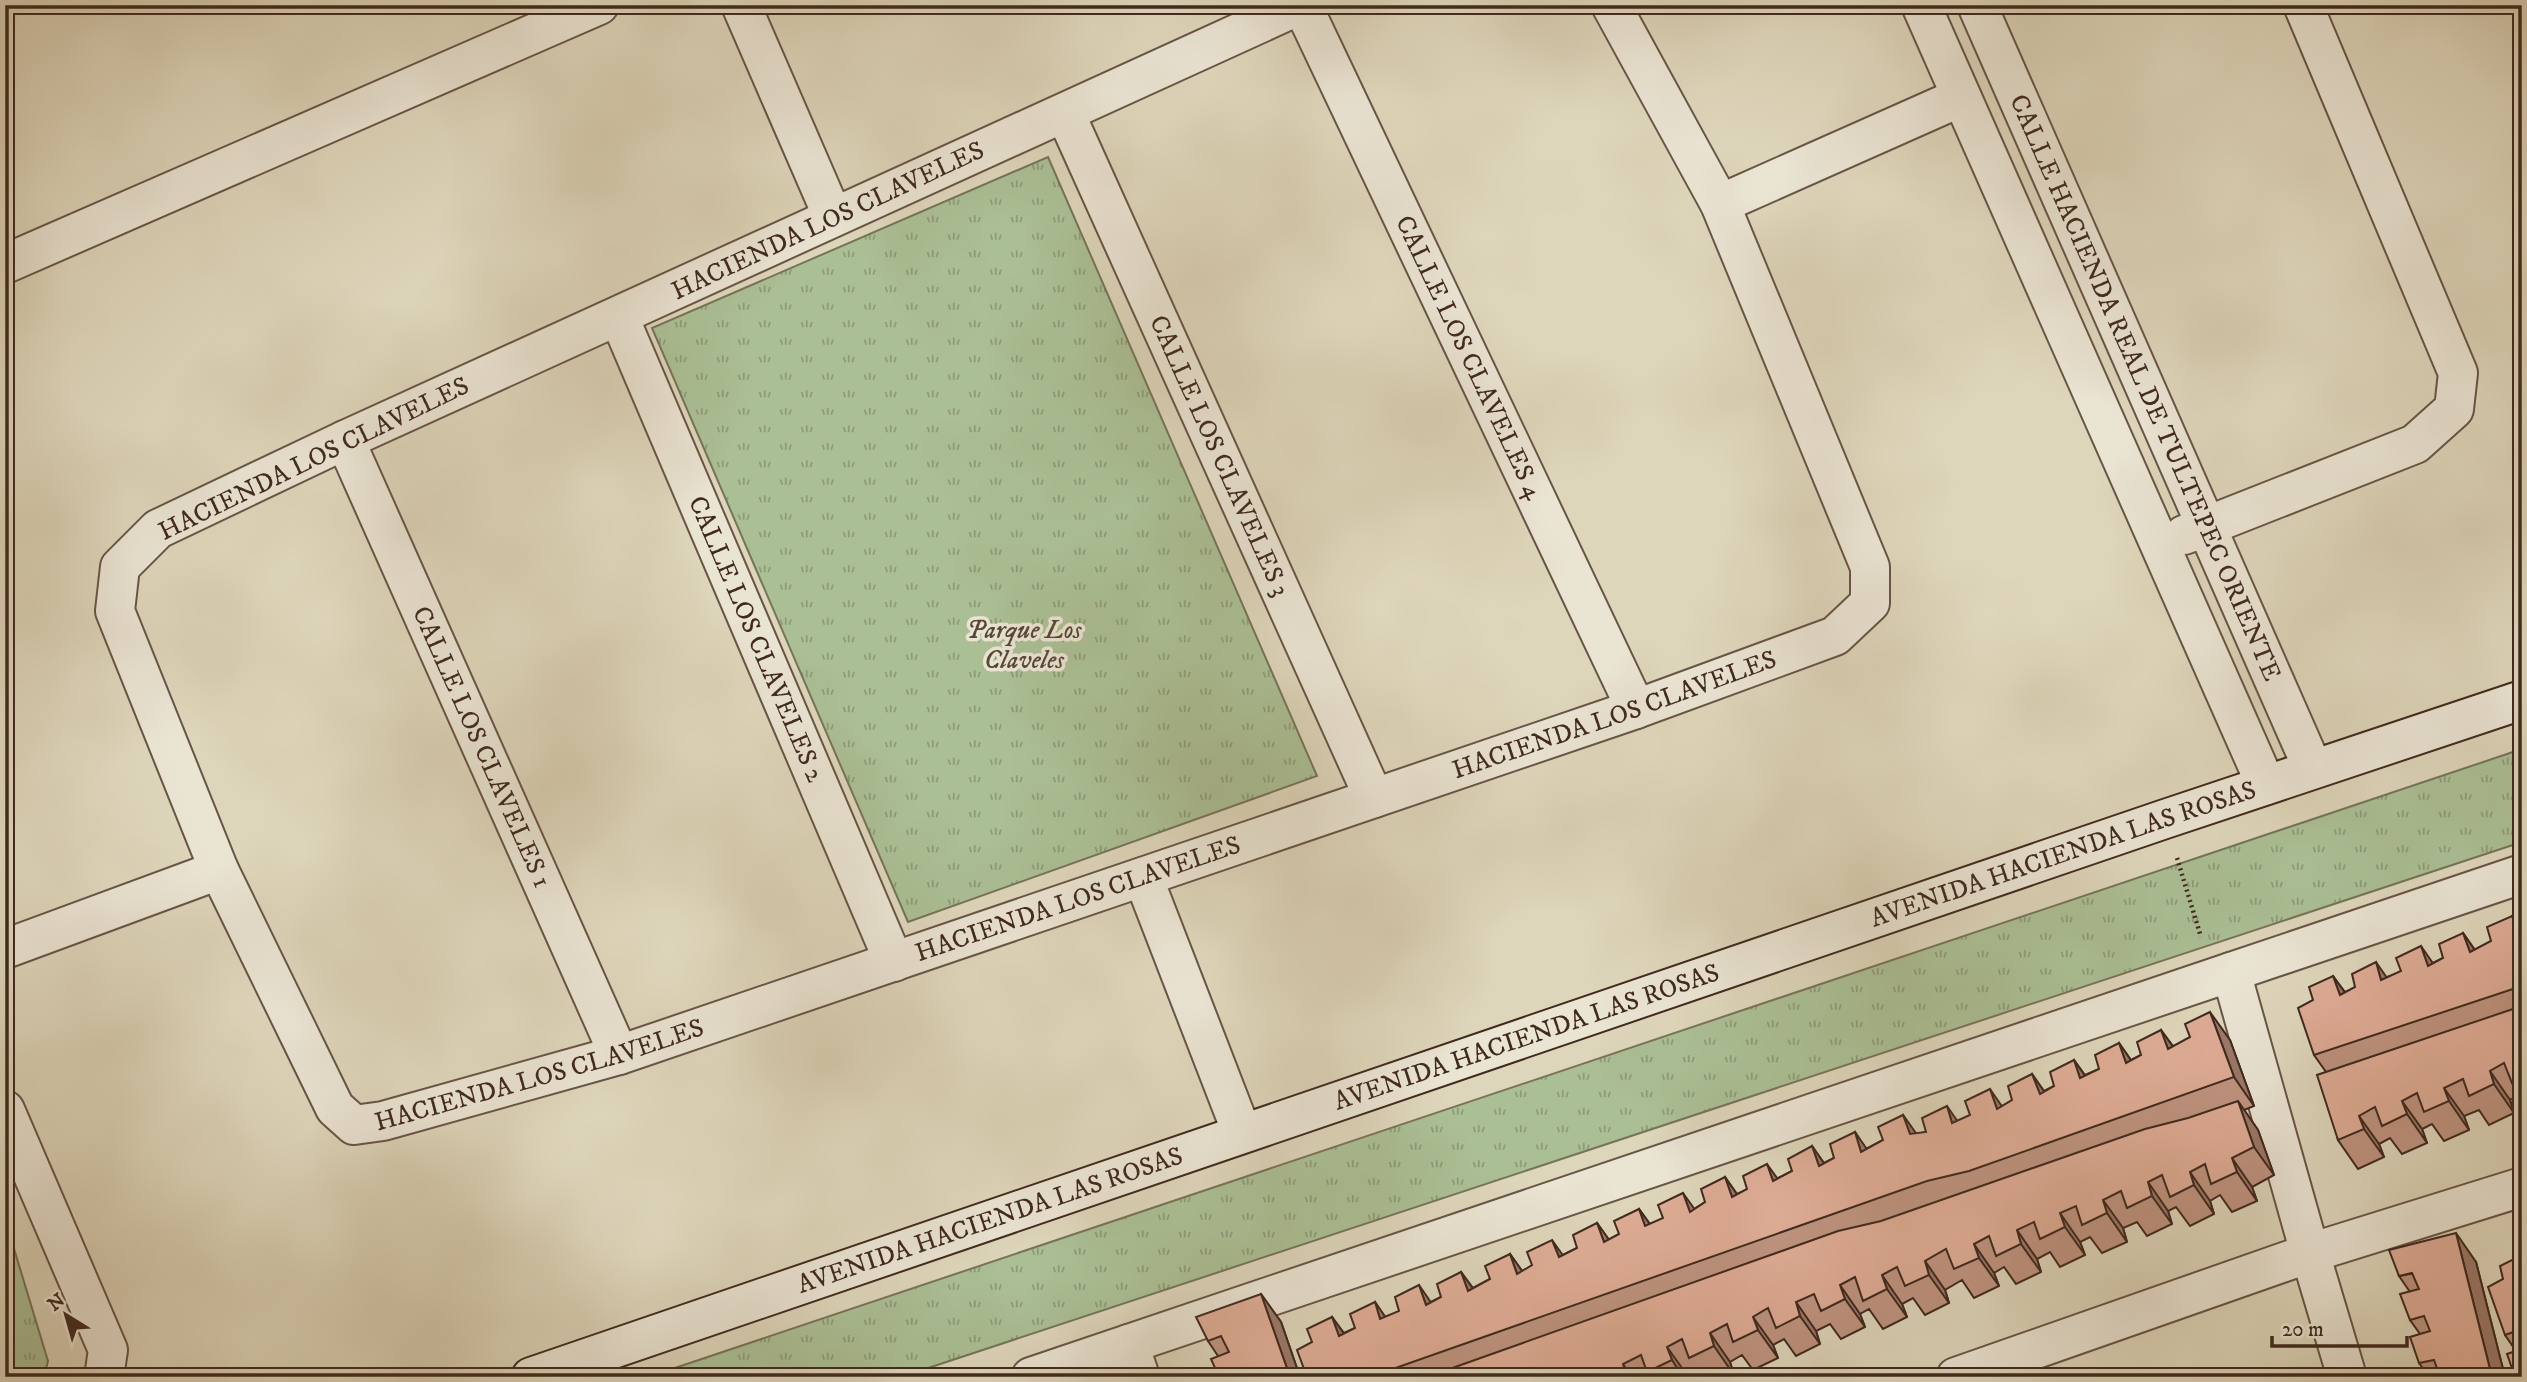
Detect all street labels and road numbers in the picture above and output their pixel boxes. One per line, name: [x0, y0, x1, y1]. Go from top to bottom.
street label: CALLE HACIENDA REAL DE TULTEPEC ORIENTE: [2002, 89, 2289, 686]
street label: HACIENDA LOS CLAVELES: [666, 134, 990, 308]
street label: CALLE LOS CLAVELES 4: [1388, 210, 1551, 506]
street label: CALLE LOS CLAVELES 3: [1142, 310, 1297, 602]
street label: HACIENDA LOS CLAVELES: [153, 369, 475, 549]
street label: CALLE LOS CLAVELES 2: [681, 491, 832, 787]
street label: CALLE LOS CLAVELES 1: [405, 601, 559, 893]
street label: HACIENDA LOS CLAVELES: [1448, 642, 1781, 787]
street label: AVENIDA HACIENDA LAS ROSAS: [1866, 773, 2260, 935]
street label: HACIENDA LOS CLAVELES: [911, 828, 1245, 969]
street label: AVENIDA HACIENDA LAS ROSAS: [1329, 956, 1724, 1118]
street label: HACIENDA LOS CLAVELES: [371, 1011, 708, 1139]
street label: AVENIDA HACIENDA LAS ROSAS: [793, 1139, 1187, 1301]

